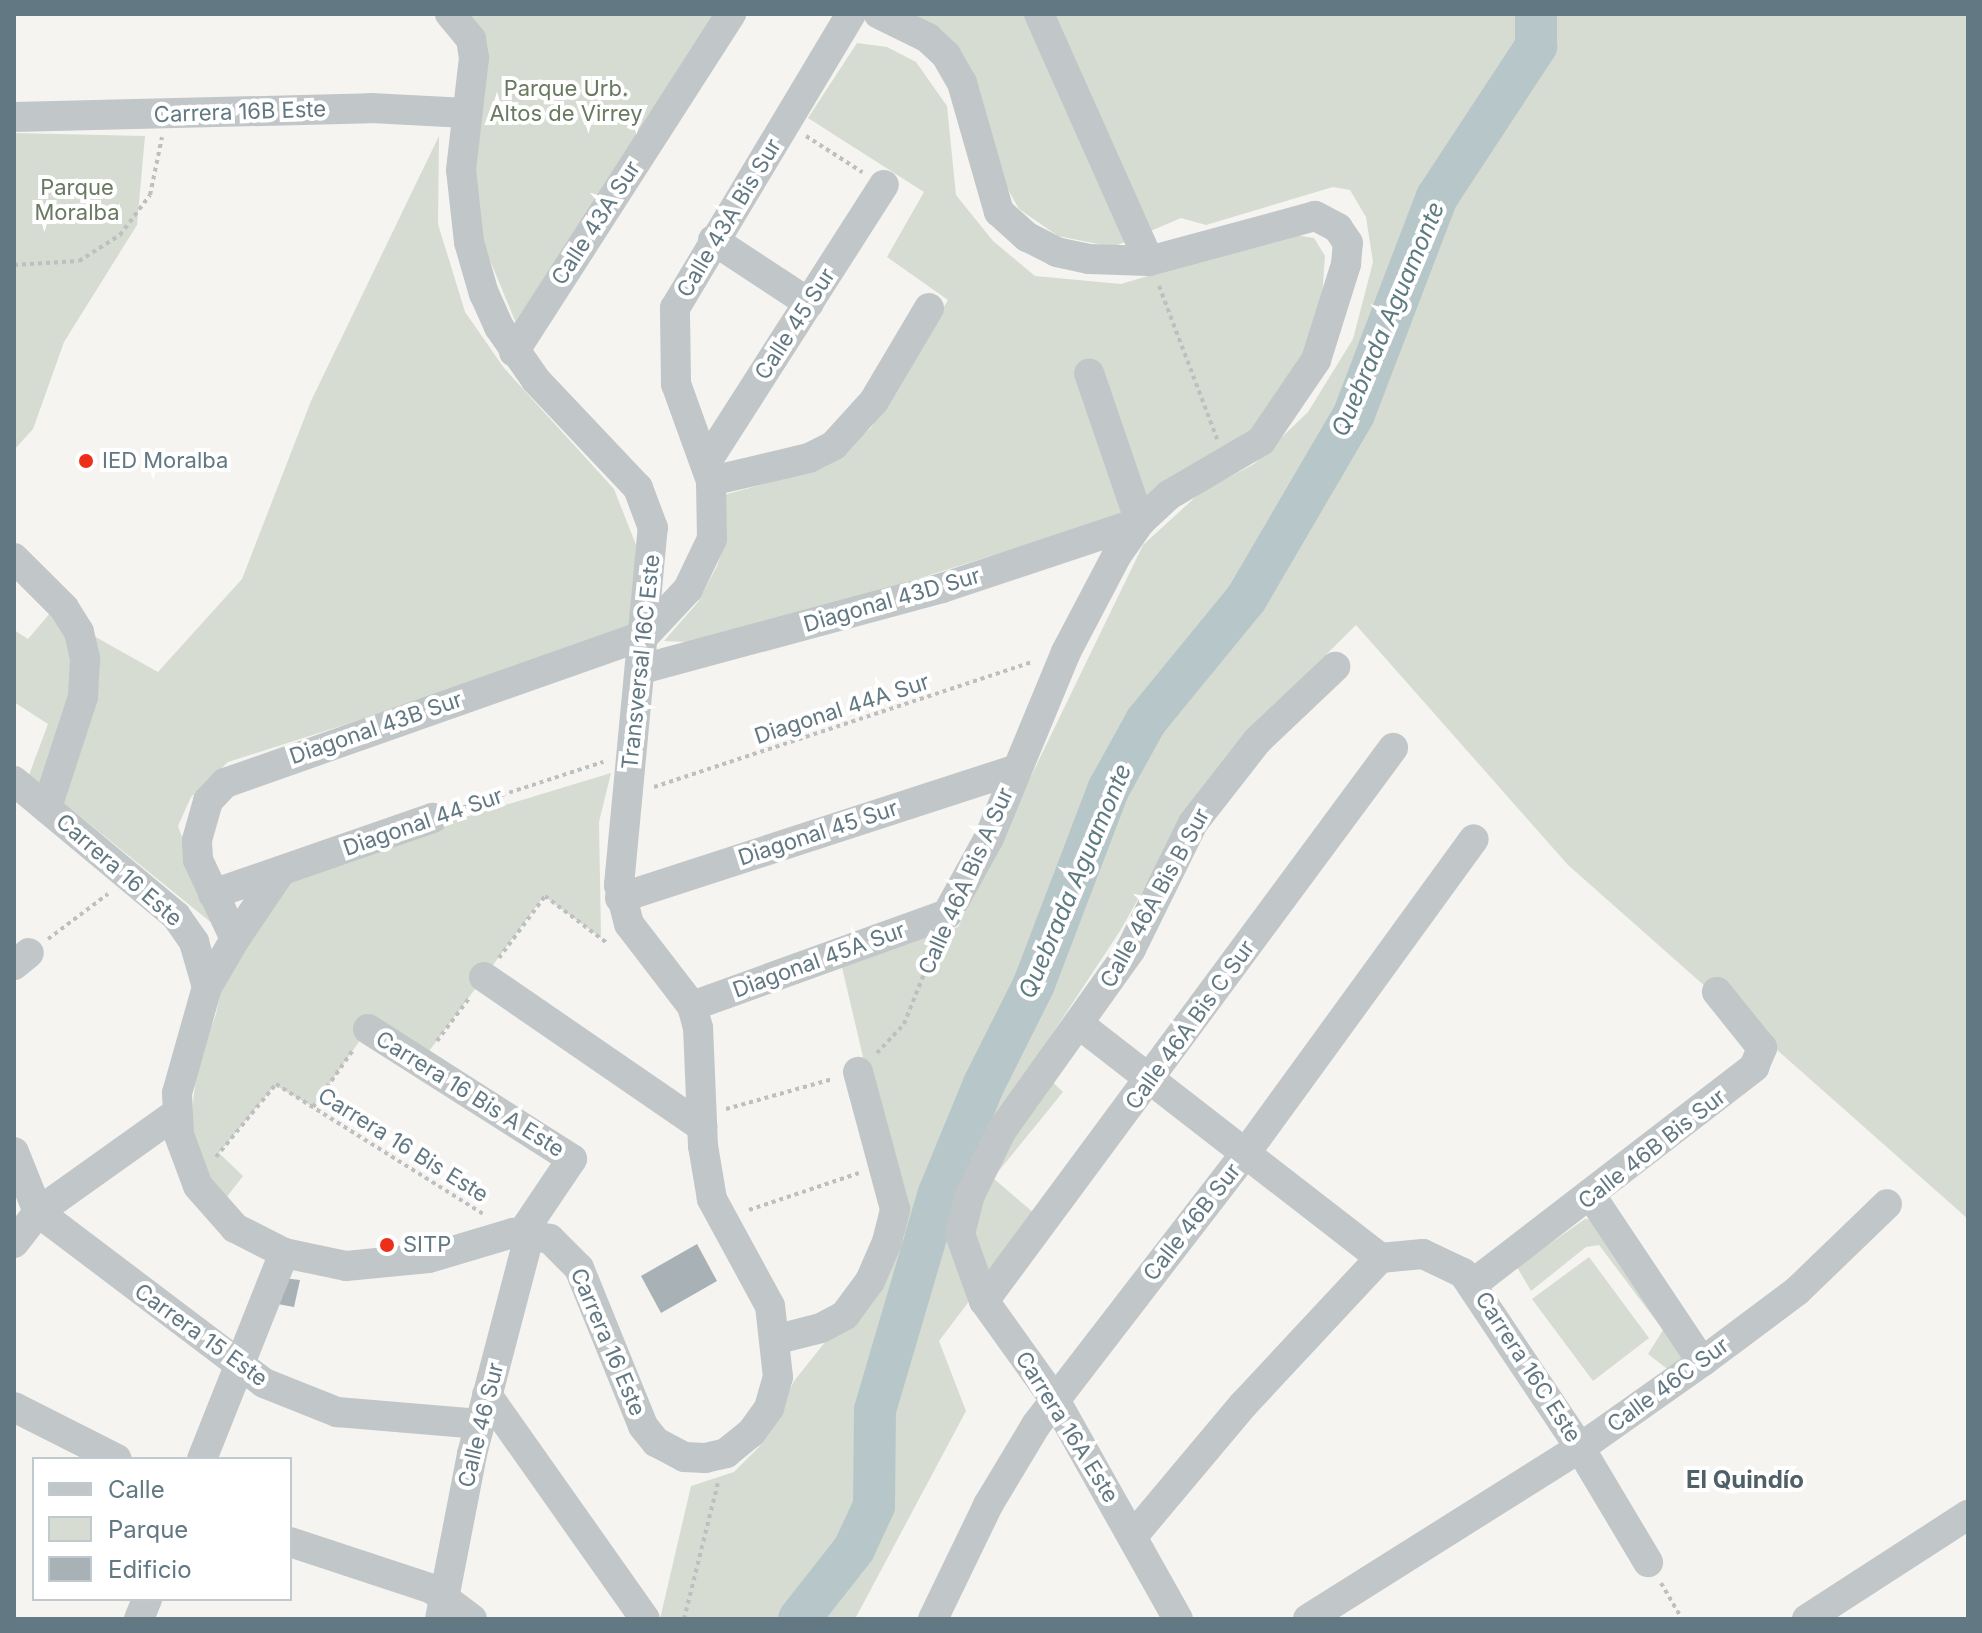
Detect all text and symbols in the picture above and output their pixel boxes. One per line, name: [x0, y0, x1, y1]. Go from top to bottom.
park label: Parque Urb. Altos de Virrey: [489, 75, 643, 126]
street label: Carrera 16B Este: [153, 96, 327, 128]
street label: Calle 43A Bis Sur: [671, 134, 787, 302]
street label: Calle 43A Sur: [546, 156, 646, 290]
park label: Parque Moralba: [34, 174, 120, 226]
water label: Quebrada Aguamonte: [1326, 197, 1450, 441]
street label: Calle 45 Sur: [749, 263, 841, 385]
place label: IED Moralba: [102, 448, 228, 474]
marker: IED Moralba: [77, 452, 95, 470]
street label: Transversal 16C Este: [617, 553, 665, 771]
street label: Diagonal 43D Sur: [801, 562, 983, 638]
street label: Diagonal 44A Sur: [751, 668, 933, 750]
street label: Diagonal 43B Sur: [286, 686, 466, 770]
water label: Quebrada Aguamonte: [1013, 759, 1137, 1003]
street label: Diagonal 44 Sur: [340, 782, 506, 862]
street label: Calle 46A Bis A Sur: [913, 784, 1019, 978]
street label: Diagonal 45 Sur: [735, 795, 901, 871]
street label: Calle 46A Bis B Sur: [1095, 804, 1215, 992]
street label: Carrera 16 Este: [51, 808, 187, 932]
street label: Diagonal 45A Sur: [729, 917, 909, 1003]
street label: Calle 46A Bis C Sur: [1120, 935, 1260, 1115]
street label: Carrera 16 Bis A Este: [371, 1025, 569, 1163]
street label: Carrera 16 Bis Este: [313, 1082, 493, 1208]
street label: Calle 46B Bis Sur: [1573, 1083, 1731, 1215]
street label: Calle 46B Sur: [1138, 1158, 1246, 1286]
place label: SITP: [403, 1232, 451, 1258]
marker: SITP: [378, 1236, 396, 1254]
street label: Carrera 16 Este: [565, 1264, 651, 1420]
street label: Carrera 15 Este: [129, 1278, 273, 1392]
street label: Carrera 16C Este: [1470, 1287, 1586, 1447]
street label: Calle 46C Sur: [1602, 1332, 1734, 1438]
street label: Carrera 16A Este: [1010, 1347, 1124, 1507]
street label: Calle 46 Sur: [453, 1360, 509, 1490]
legend: [32, 1457, 292, 1601]
district label: El Quindío: [1686, 1466, 1804, 1494]
text: Calle: [108, 1475, 165, 1504]
text: Parque: [108, 1515, 188, 1544]
text: Edificio: [108, 1555, 192, 1584]

